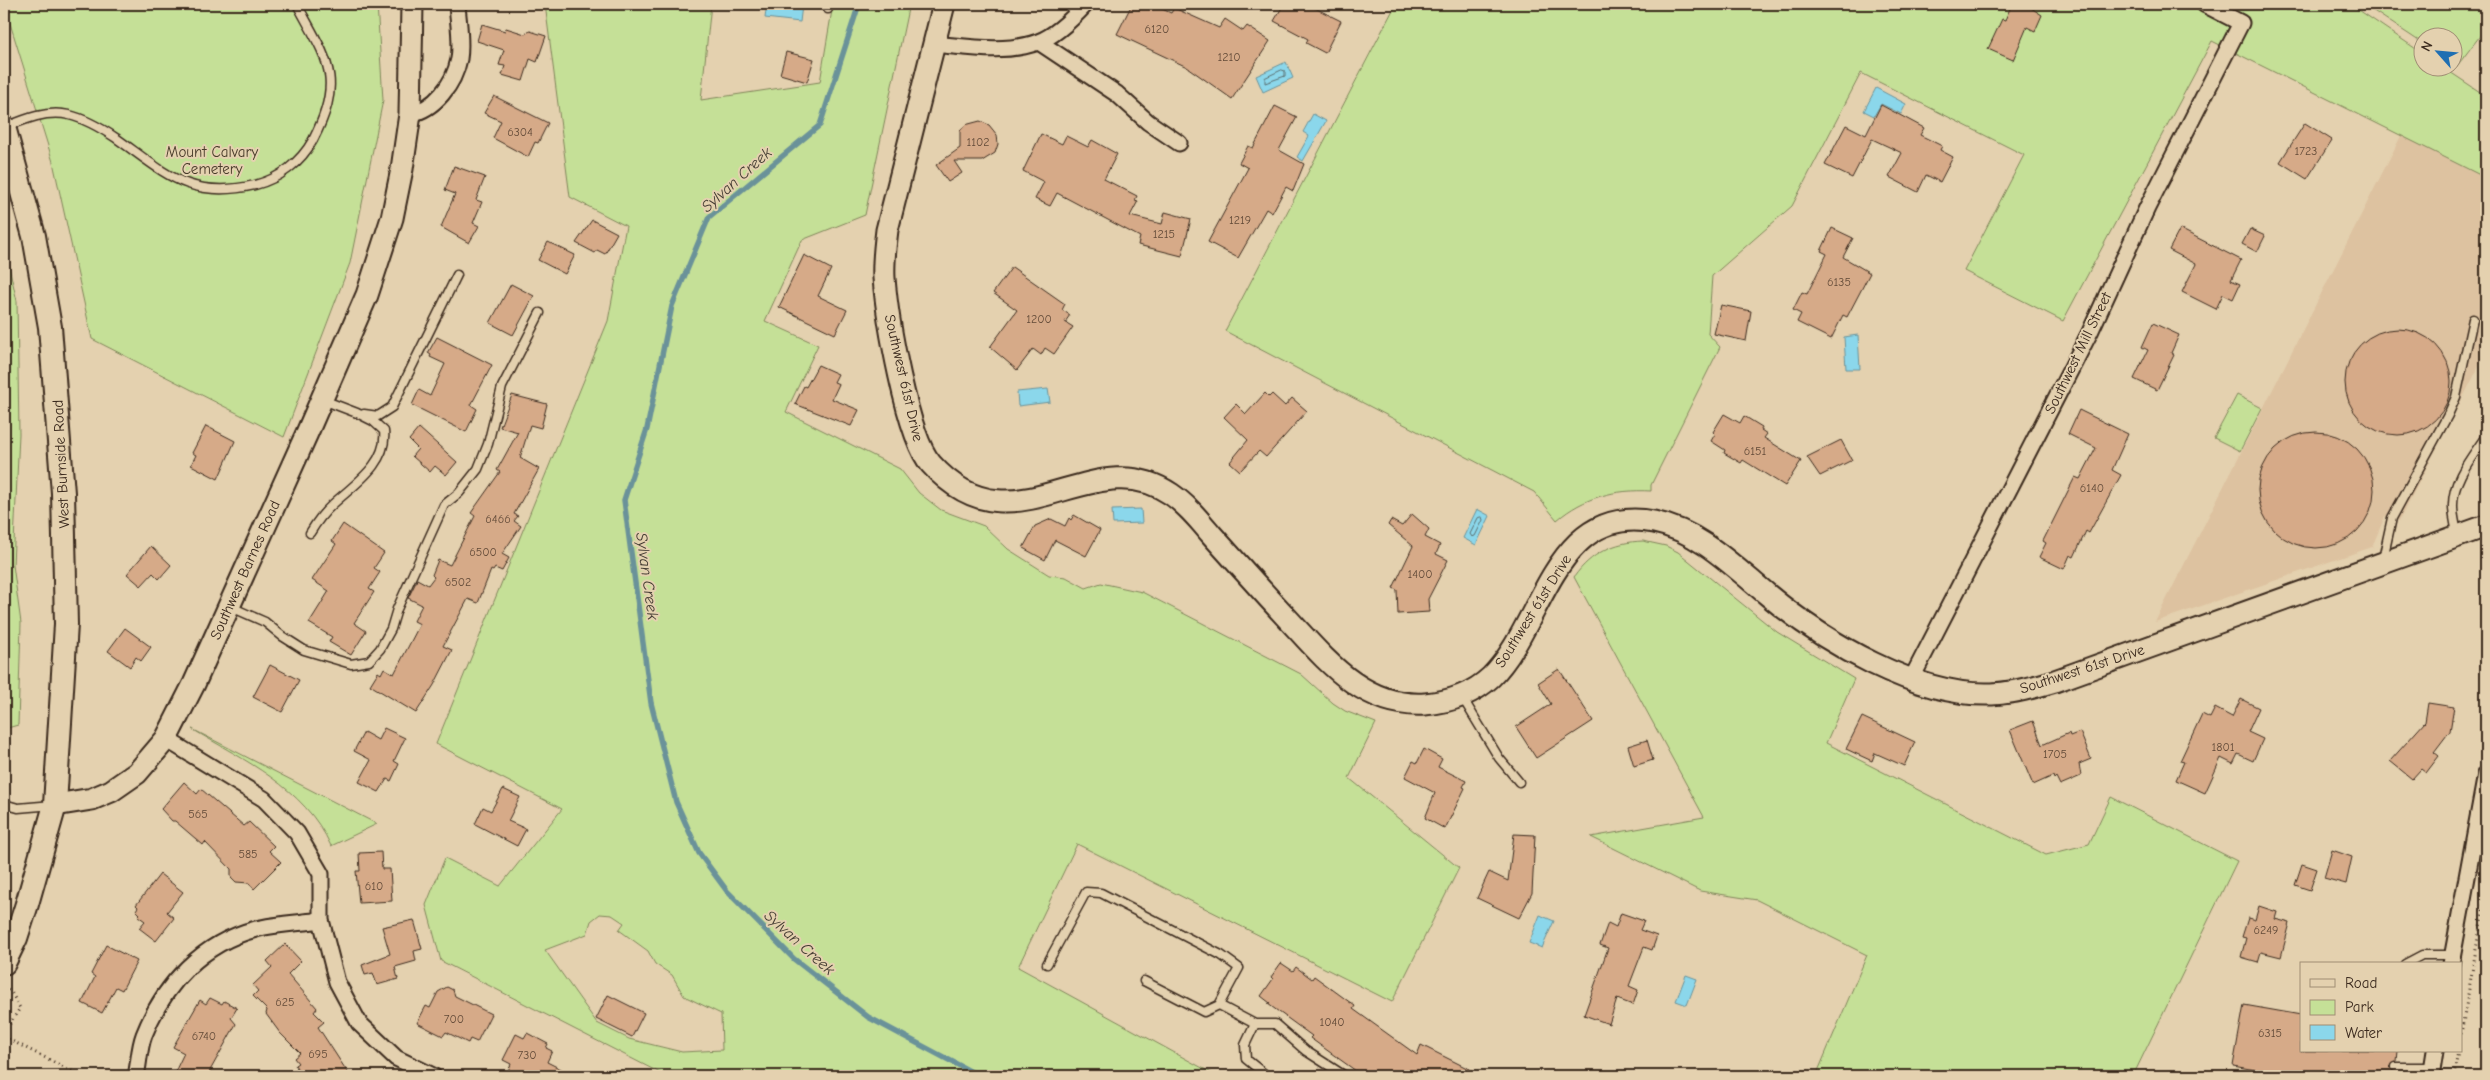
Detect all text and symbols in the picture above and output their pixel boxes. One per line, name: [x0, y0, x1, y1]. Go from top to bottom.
house number: 6120: [1145, 22, 1169, 36]
north arrow: [2412, 28, 2462, 78]
text: N: [2417, 38, 2437, 54]
house number: 1210: [1217, 50, 1241, 64]
house number: 6304: [507, 125, 533, 139]
house number: 1102: [966, 135, 990, 149]
park label: Mount Calvary Cemetery: [166, 143, 258, 178]
water label: Sylvan Creek: [698, 143, 776, 216]
house number: 1723: [2295, 144, 2317, 158]
house number: 1219: [1229, 213, 1251, 227]
house number: 1215: [1153, 227, 1175, 241]
house number: 6135: [1827, 275, 1851, 289]
street label: Southwest Mill Street: [2041, 289, 2116, 417]
house number: 1200: [1026, 312, 1052, 326]
street label: Southwest 61st Drive: [881, 313, 927, 444]
street label: West Burnside Road: [49, 399, 73, 529]
house number: 6151: [1744, 444, 1767, 458]
house number: 6140: [2080, 481, 2104, 495]
street label: Southwest Barnes Road: [206, 498, 284, 642]
house number: 6466: [485, 512, 511, 526]
water label: Sylvan Creek: [632, 531, 662, 621]
house number: 6500: [469, 545, 497, 559]
street label: Southwest 61st Drive: [1491, 551, 1575, 671]
house number: 1400: [1407, 567, 1433, 581]
house number: 6502: [445, 575, 471, 589]
street label: Southwest 61st Drive: [2017, 640, 2147, 698]
house number: 1801: [2212, 740, 2235, 754]
house number: 1705: [2043, 747, 2067, 761]
house number: 565: [188, 807, 208, 821]
house number: 585: [238, 847, 258, 861]
house number: 610: [365, 879, 383, 893]
water label: Sylvan Creek: [761, 907, 838, 979]
house number: 6249: [2254, 923, 2278, 937]
legend: [2300, 962, 2462, 1052]
text: Road: [2345, 974, 2377, 992]
house number: 625: [275, 995, 295, 1009]
text: Park: [2345, 998, 2374, 1016]
house number: 700: [444, 1012, 464, 1026]
house number: 1040: [1319, 1015, 1345, 1029]
text: Water: [2345, 1024, 2382, 1042]
house number: 6315: [2258, 1026, 2282, 1040]
house number: 6740: [192, 1029, 216, 1043]
house number: 695: [308, 1047, 328, 1061]
house number: 730: [517, 1048, 537, 1062]

